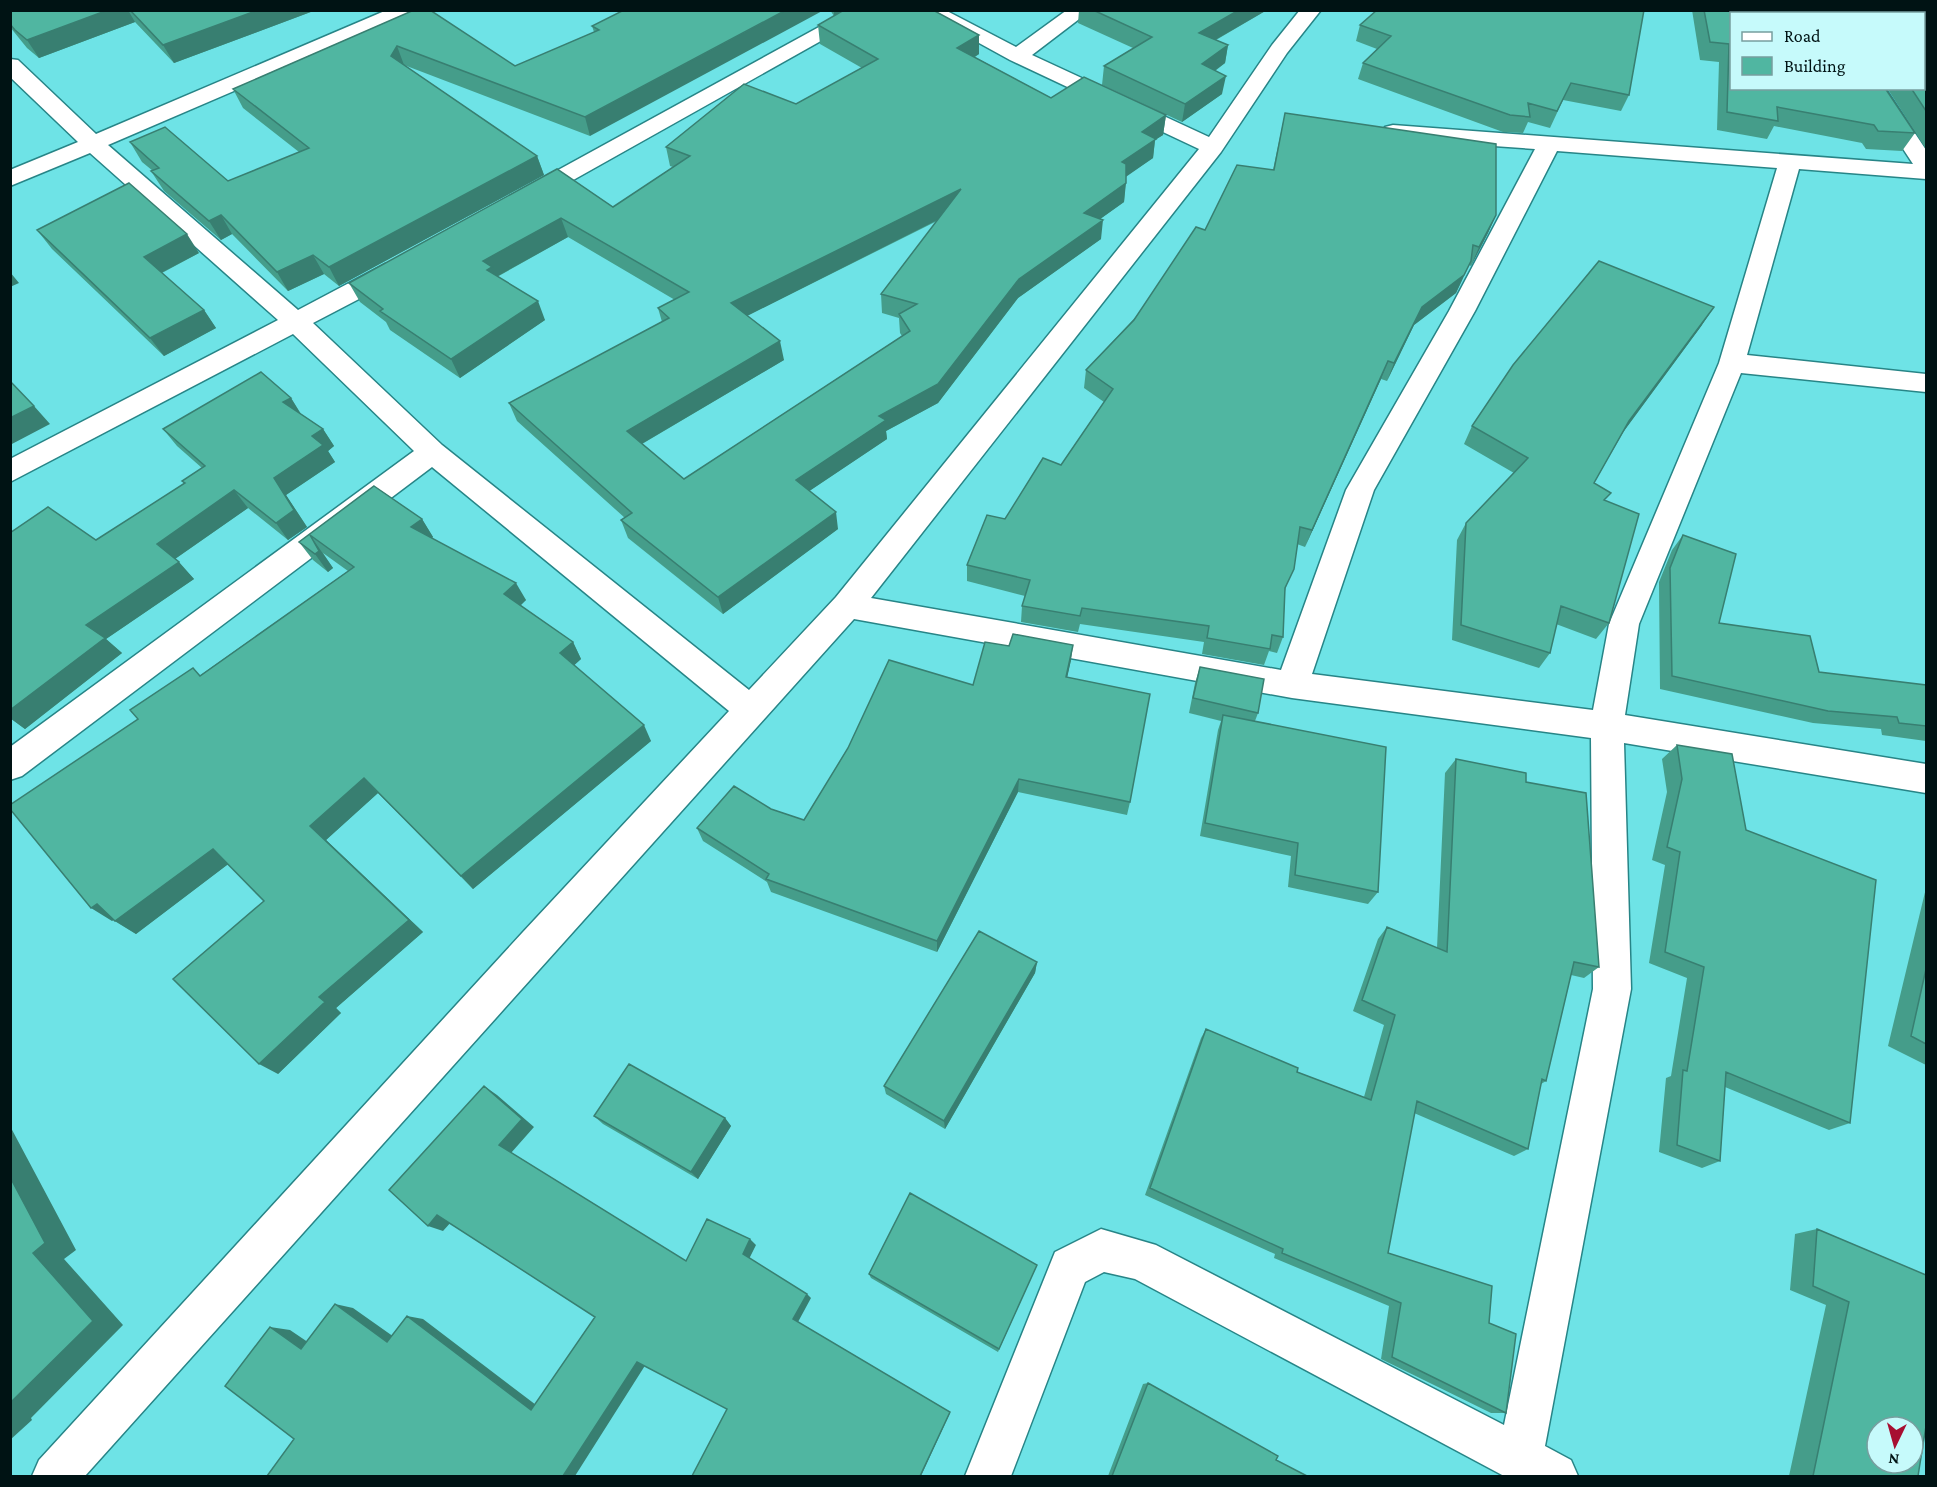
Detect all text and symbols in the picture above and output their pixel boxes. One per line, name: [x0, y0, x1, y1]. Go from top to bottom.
legend: [1730, 12, 1925, 90]
text: Road: [1784, 26, 1821, 46]
text: Building: [1784, 56, 1846, 76]
north arrow: [1865, 1415, 1925, 1475]
text: N: [1887, 1450, 1900, 1468]

